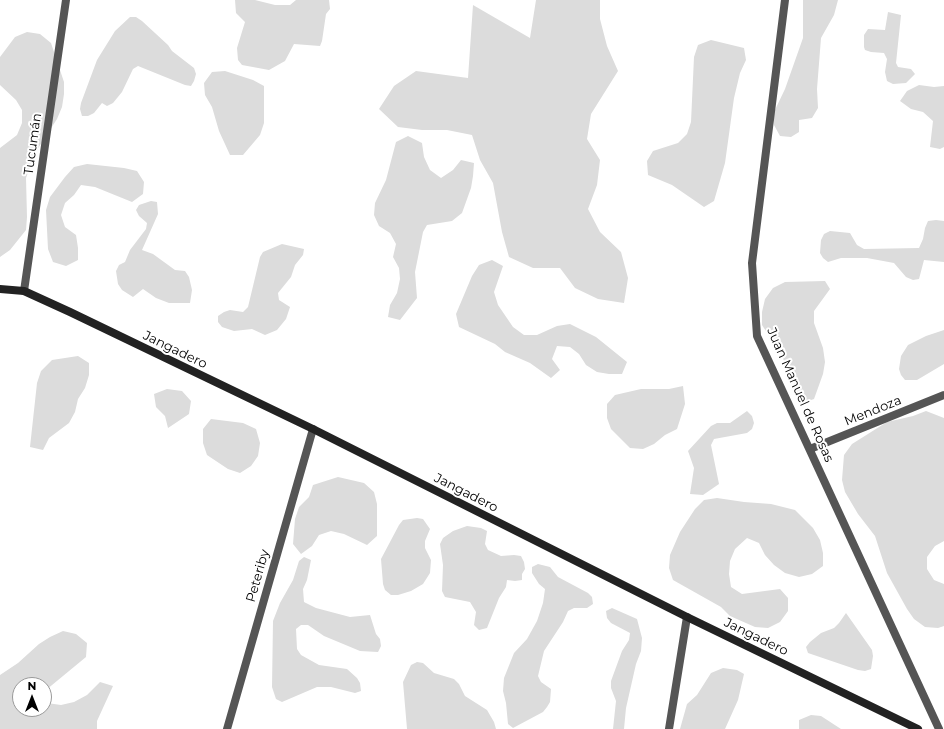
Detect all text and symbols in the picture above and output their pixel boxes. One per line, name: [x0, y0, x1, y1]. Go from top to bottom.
street label: Tucumán: [21, 112, 45, 176]
street label: Juan Manuel de Rosas: [763, 325, 837, 465]
street label: Jangadero: [140, 328, 210, 372]
street label: Mendoza: [842, 392, 904, 430]
street label: Jangadero: [432, 470, 500, 516]
street label: Peteriby: [243, 548, 273, 604]
street label: Jangadero: [721, 615, 791, 659]
north arrow: [12, 677, 52, 717]
text: N: [28, 679, 36, 693]

